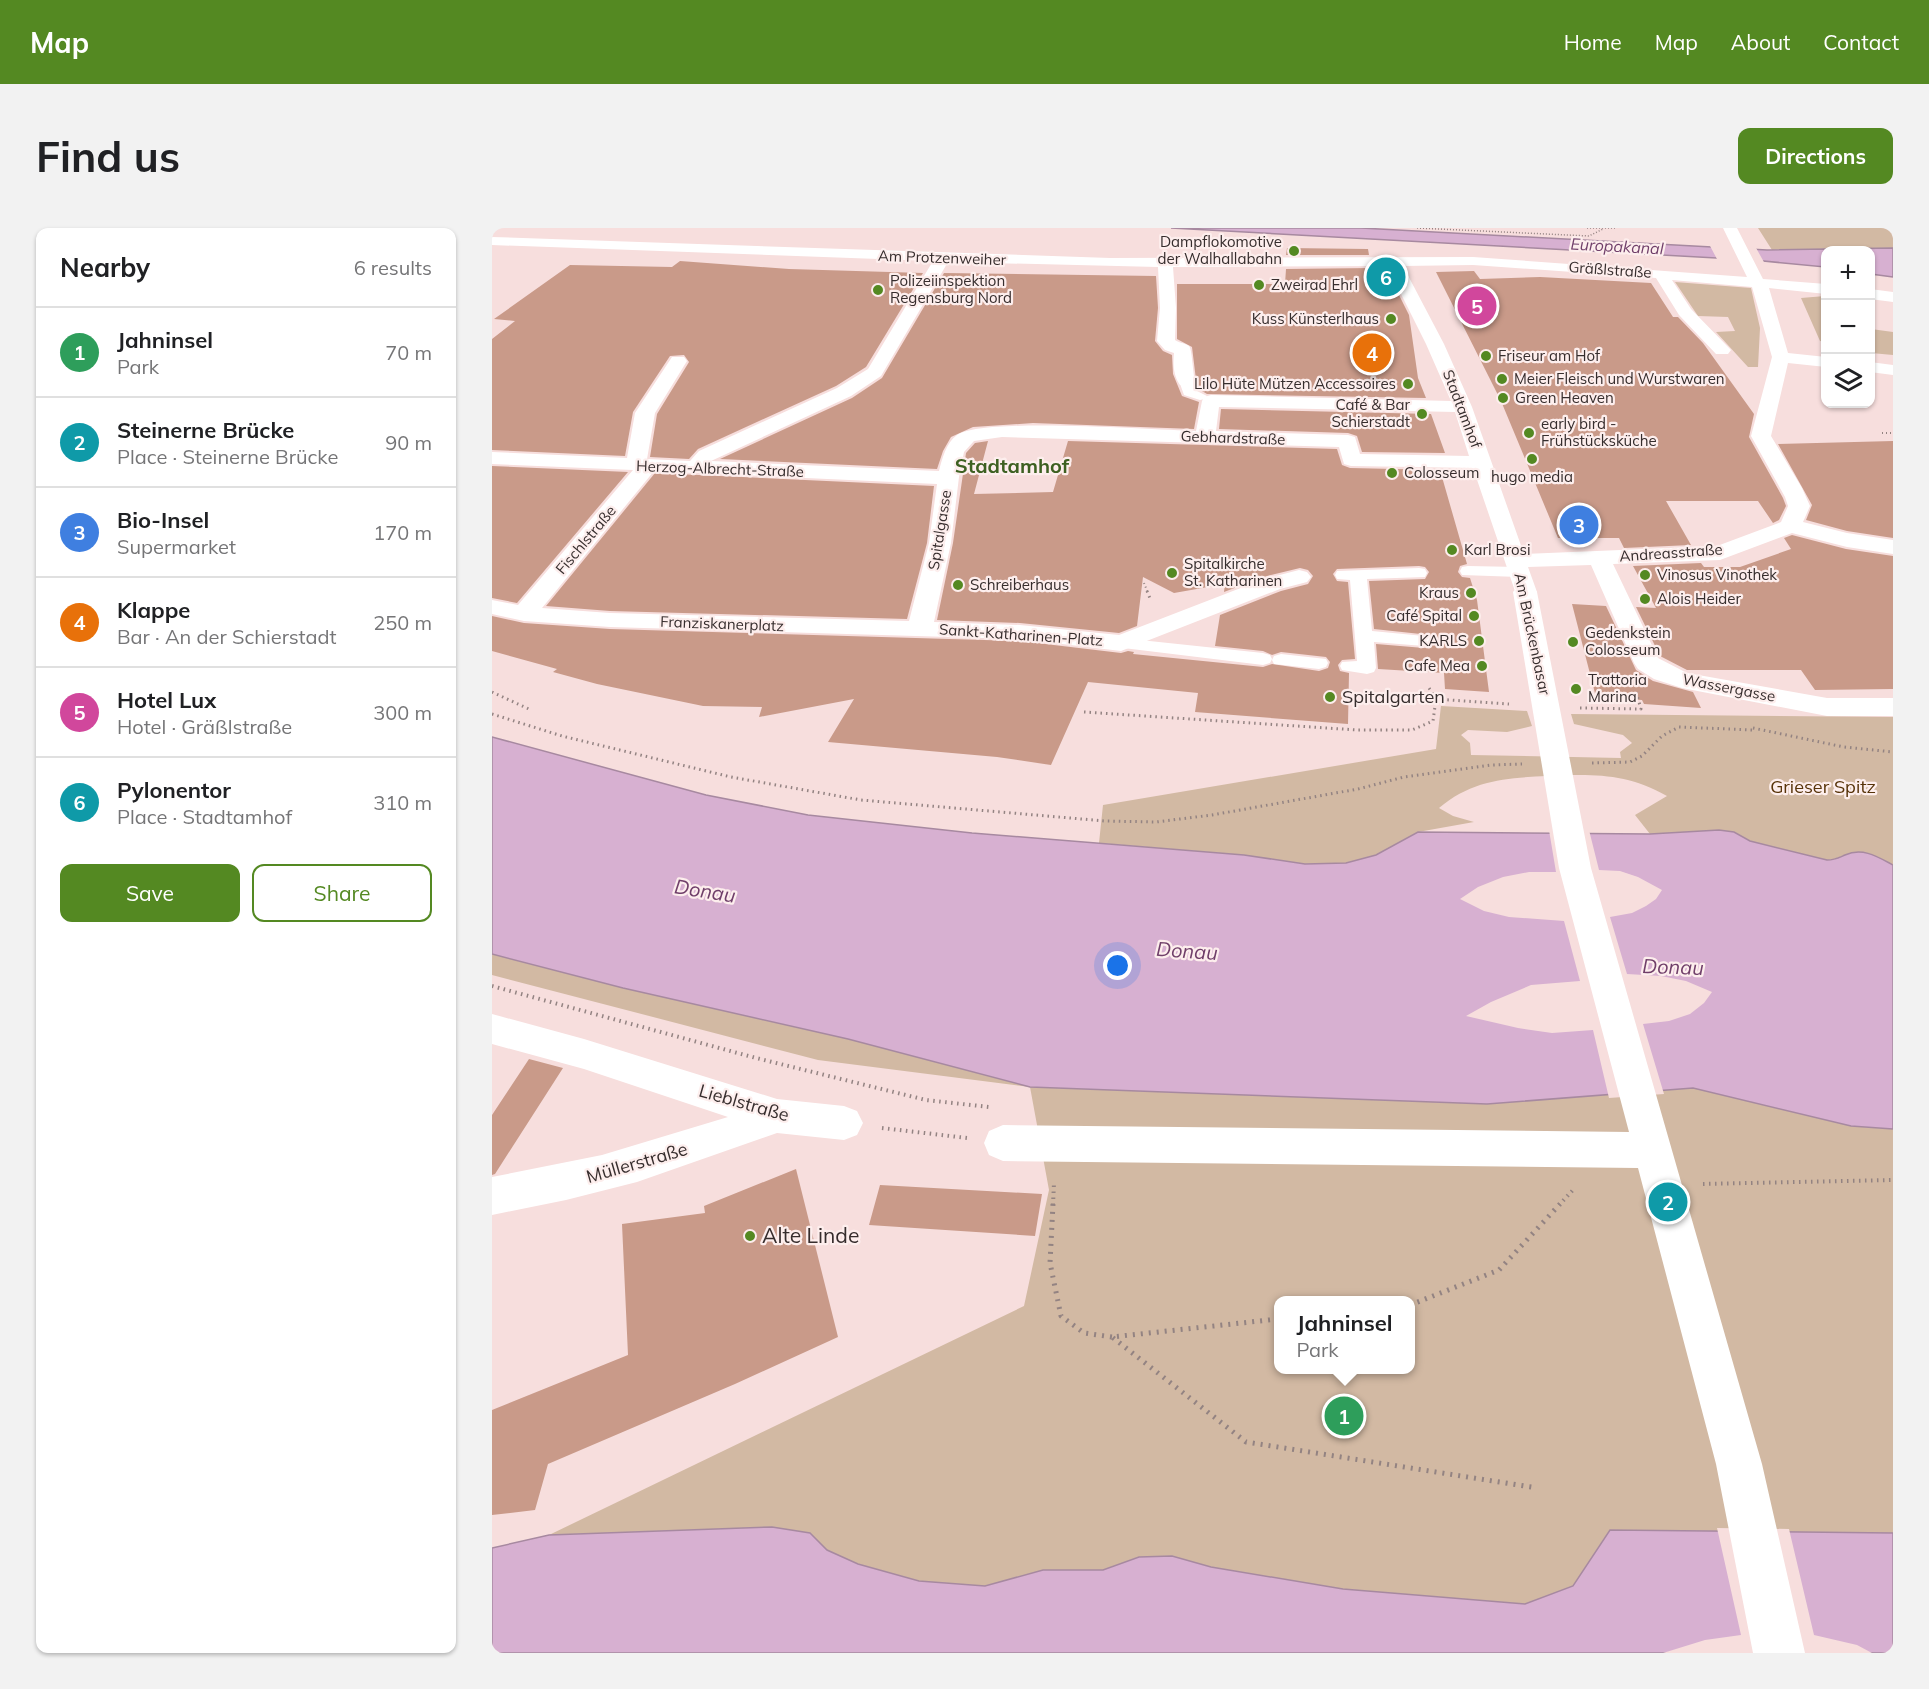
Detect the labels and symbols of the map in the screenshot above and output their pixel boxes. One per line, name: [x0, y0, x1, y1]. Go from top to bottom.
place label: Dampflokomotive der Walhallabahn: [1158, 232, 1282, 268]
water label: Europakanal: [1570, 234, 1664, 258]
marker: Dampflokomotive der Walhallabahn: [1287, 244, 1301, 258]
street label: Am Protzenweiher: [878, 246, 1007, 269]
pin: 6: [1366, 254, 1406, 300]
street label: Gräßlstraße: [1568, 257, 1652, 282]
place label: Polizeiinspektion Regensburg Nord: [890, 271, 1012, 307]
place label: Zweirad Ehrl: [1271, 275, 1358, 294]
marker: Zweirad Ehrl: [1252, 278, 1266, 292]
marker: Polizeiinspektion Regensburg Nord: [871, 283, 885, 297]
pin: 5: [1458, 284, 1496, 328]
place label: Kuss Künsterlhaus: [1252, 309, 1379, 328]
marker: Kuss Künsterlhaus: [1384, 312, 1398, 326]
pin: 4: [1352, 330, 1392, 376]
place label: Friseur am Hof: [1498, 346, 1601, 365]
marker: Friseur am Hof: [1479, 349, 1493, 363]
street label: Stadtamhof: [1439, 367, 1486, 452]
place label: Meier Fleisch und Wurstwaren: [1514, 369, 1725, 388]
marker: Meier Fleisch und Wurstwaren: [1495, 372, 1509, 386]
place label: Lilo Hüte Mützen Accessoires: [1194, 374, 1396, 393]
marker: Lilo Hüte Mützen Accessoires: [1401, 377, 1415, 391]
place label: Green Heaven: [1515, 388, 1614, 407]
marker: Green Heaven: [1496, 391, 1510, 405]
place label: Café & Bar Schierstadt: [1331, 395, 1411, 431]
marker: Café & Bar Schierstadt: [1415, 407, 1429, 421]
place label: early bird - Frühstücksküche: [1541, 414, 1657, 450]
street label: Gebhardstraße: [1180, 426, 1286, 449]
marker: early bird - Frühstücksküche: [1522, 426, 1536, 440]
marker: hugo media: [1525, 452, 1539, 466]
district label: Stadtamhof: [955, 453, 1070, 478]
street label: Herzog-Albrecht-Straße: [636, 456, 804, 481]
place label: Colosseum: [1404, 463, 1479, 482]
marker: Colosseum: [1385, 466, 1399, 480]
place label: hugo media: [1491, 467, 1573, 486]
street label: Spitalgasse: [924, 489, 955, 571]
street label: Fischlstraße: [551, 501, 620, 578]
pin: 3: [1560, 502, 1598, 548]
street label: Andreasstraße: [1619, 539, 1723, 566]
place label: Karl Brosi: [1464, 540, 1531, 559]
marker: Karl Brosi: [1445, 543, 1459, 557]
place label: Spitalkirche St. Katharinen: [1184, 554, 1282, 590]
place label: Vinosus Vinothek: [1657, 565, 1777, 584]
marker: Spitalkirche St. Katharinen: [1165, 566, 1179, 580]
marker: Vinosus Vinothek: [1638, 568, 1652, 582]
street label: Am Brückenbasar: [1510, 571, 1555, 697]
place label: Schreiberhaus: [970, 575, 1069, 594]
marker: Schreiberhaus: [951, 578, 965, 592]
place label: Kraus: [1419, 583, 1459, 602]
marker: Kraus: [1464, 586, 1478, 600]
place label: Alois Heider: [1657, 589, 1741, 608]
marker: Alois Heider: [1638, 592, 1652, 606]
place label: Café Spital: [1386, 606, 1462, 625]
marker: Café Spital: [1467, 609, 1481, 623]
street label: Franziskanerplatz: [660, 612, 784, 635]
street label: Sankt-Katharinen-Platz: [938, 619, 1104, 650]
place label: Gedenkstein Colosseum: [1585, 623, 1671, 659]
place label: KARLS: [1419, 631, 1467, 650]
marker: KARLS: [1472, 634, 1486, 648]
marker: Gedenkstein Colosseum: [1566, 635, 1580, 649]
place label: Cafe Mea: [1404, 656, 1470, 675]
marker: Cafe Mea: [1475, 659, 1489, 673]
street label: Wassergasse: [1681, 669, 1777, 706]
place label: Trattoria Marina: [1588, 670, 1647, 706]
marker: Trattoria Marina: [1569, 682, 1583, 696]
place label: Spitalgarten: [1342, 685, 1445, 708]
marker: Spitalgarten: [1323, 690, 1337, 704]
park label: Grieser Spitz: [1770, 775, 1876, 798]
water label: Donau: [673, 873, 737, 908]
water label: Donau: [1155, 936, 1219, 965]
your location: [1103, 951, 1132, 980]
water label: Donau: [1642, 953, 1704, 980]
street label: Lieblstraße: [696, 1079, 792, 1126]
street label: Müllerstraße: [584, 1137, 690, 1188]
pin: 2: [1648, 1180, 1688, 1224]
place label: Alte Linde: [762, 1222, 859, 1248]
marker: Alte Linde: [743, 1229, 757, 1243]
pin: 1: [1324, 1394, 1364, 1438]

